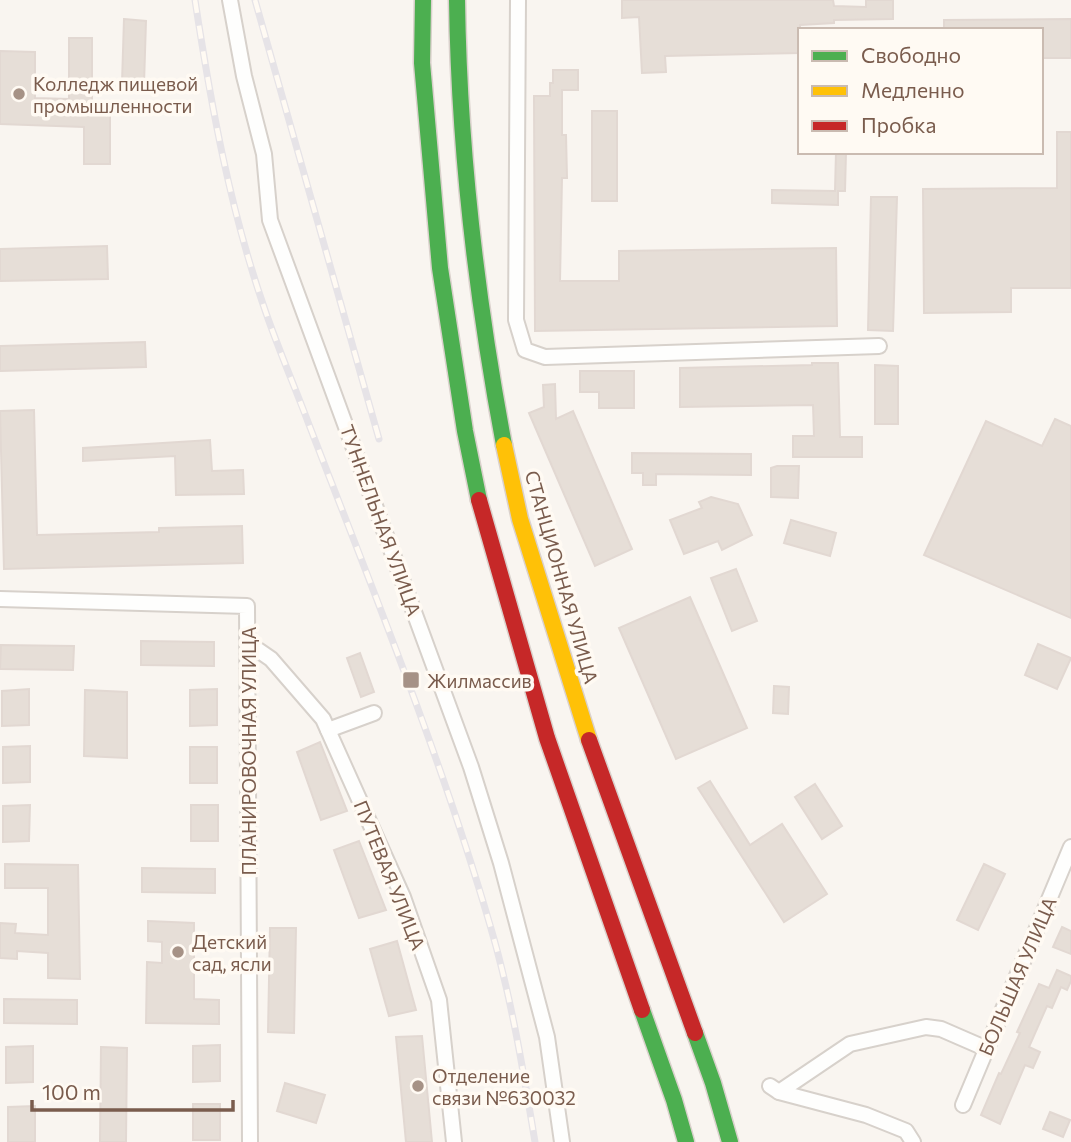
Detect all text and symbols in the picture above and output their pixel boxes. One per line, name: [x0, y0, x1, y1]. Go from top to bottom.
legend: [798, 28, 1043, 154]
text: Свободно: [861, 42, 961, 67]
place label: Колледж пищевой промышленности: [33, 72, 198, 117]
text: Медленно: [861, 77, 965, 102]
marker: Колледж пищевой промышленности: [11, 86, 27, 102]
text: Пробка: [861, 112, 936, 137]
street label: ТУННЕЛЬНАЯ УЛИЦА: [336, 421, 426, 619]
street label: СТАНЦИОННАЯ УЛИЦА: [521, 468, 603, 686]
street label: ПЛАНИРОВОЧНАЯ УЛИЦА: [237, 626, 260, 876]
place label: Жилмассив: [427, 669, 532, 692]
marker: Жилмассив: [401, 670, 421, 690]
street label: ПУТЕВАЯ УЛИЦА: [349, 797, 431, 953]
street label: БОЛЬШАЯ УЛИЦА: [973, 893, 1061, 1059]
place label: Детский сад, ясли: [192, 930, 272, 975]
marker: Детский сад, ясли: [170, 944, 186, 960]
place label: Отделение связи №630032: [432, 1064, 576, 1109]
scale bar: [32, 1068, 233, 1112]
marker: Отделение связи №630032: [410, 1078, 426, 1094]
text: 100 m: [42, 1079, 101, 1104]

